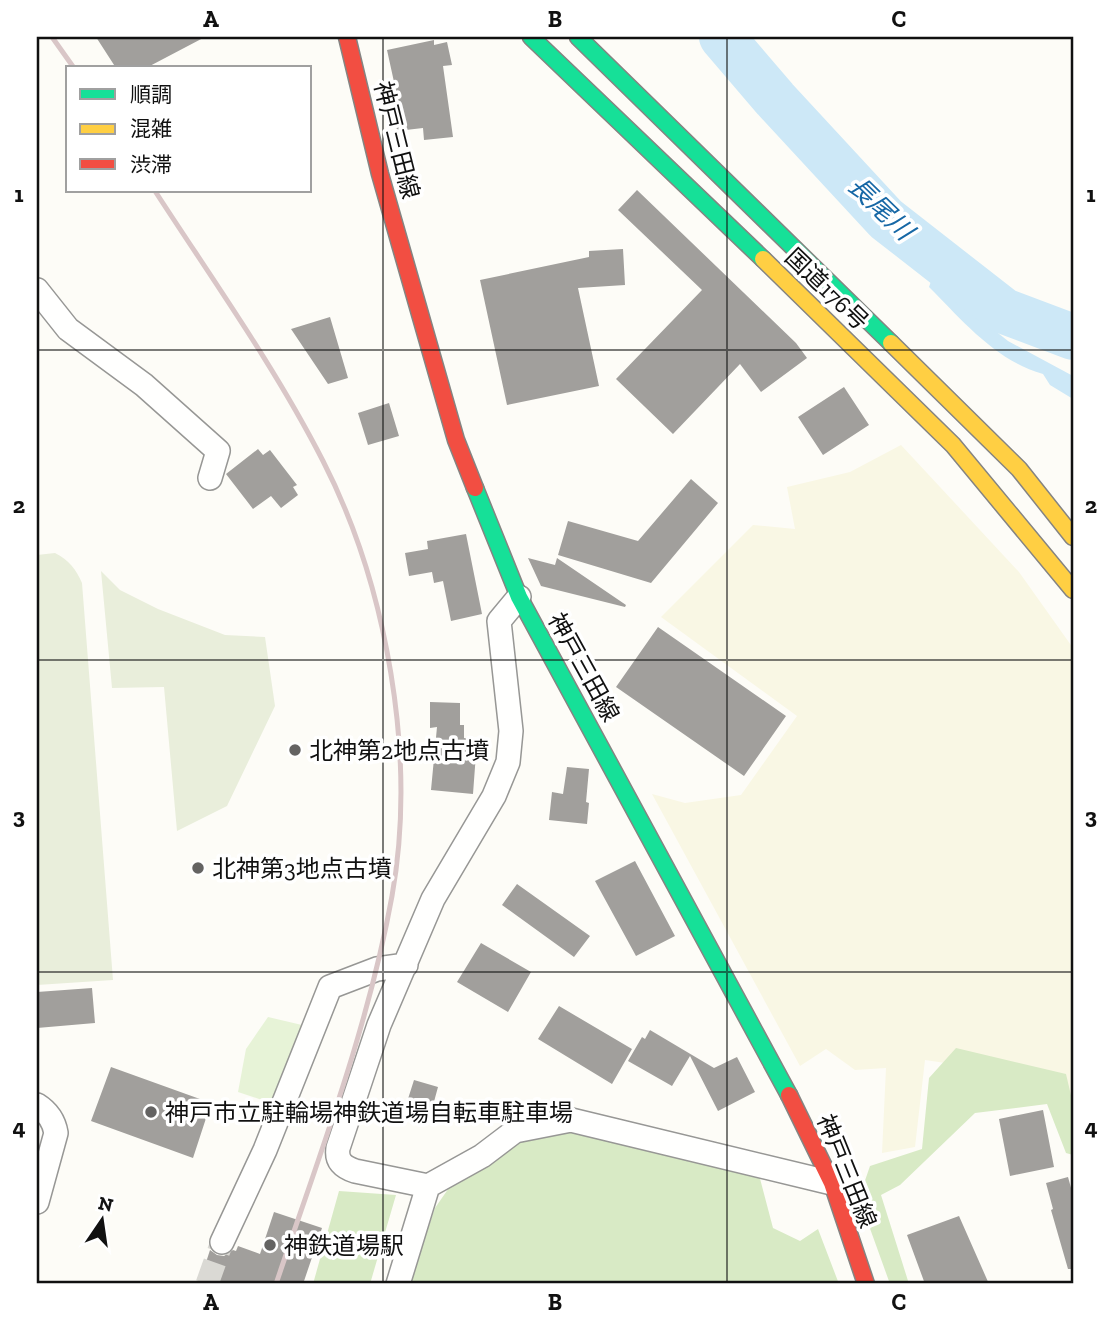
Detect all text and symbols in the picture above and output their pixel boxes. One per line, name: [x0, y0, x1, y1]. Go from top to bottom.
text: A: [203, 5, 219, 33]
text: B: [548, 5, 562, 33]
text: C: [892, 5, 906, 33]
legend: [66, 66, 312, 192]
street label: 神戸三田線: [368, 78, 426, 202]
text: 順調: [130, 82, 172, 107]
text: 混雑: [130, 116, 172, 141]
text: 渋滞: [130, 152, 172, 177]
water label: 長尾川: [842, 169, 922, 249]
text: 1: [14, 180, 24, 208]
text: 1: [1086, 180, 1096, 208]
street label: 国道176号: [779, 242, 875, 336]
text: 2: [13, 491, 25, 519]
text: 2: [1085, 491, 1097, 519]
street label: 神戸三田線: [542, 607, 626, 727]
place label: 北神第2地点古墳: [309, 736, 489, 765]
marker: 北神第2地点古墳: [287, 742, 303, 758]
text: 3: [13, 802, 25, 830]
text: 3: [1085, 802, 1097, 830]
place label: 北神第3地点古墳: [212, 854, 392, 883]
marker: 北神第3地点古墳: [190, 860, 206, 876]
place label: 神戸市立駐輪場神鉄道場自転車駐車場: [165, 1098, 573, 1127]
marker: 神戸市立駐輪場神鉄道場自転車駐車場: [143, 1104, 159, 1120]
street label: 神戸三田線: [811, 1110, 883, 1232]
text: 4: [12, 1113, 26, 1141]
text: 4: [1084, 1113, 1098, 1141]
north arrow: [66, 1184, 136, 1254]
text: N: [96, 1191, 115, 1217]
place label: 神鉄道場駅: [284, 1231, 404, 1260]
marker: 神鉄道場駅: [262, 1237, 278, 1253]
text: A: [203, 1288, 219, 1316]
text: B: [548, 1288, 562, 1316]
text: C: [892, 1288, 906, 1316]

